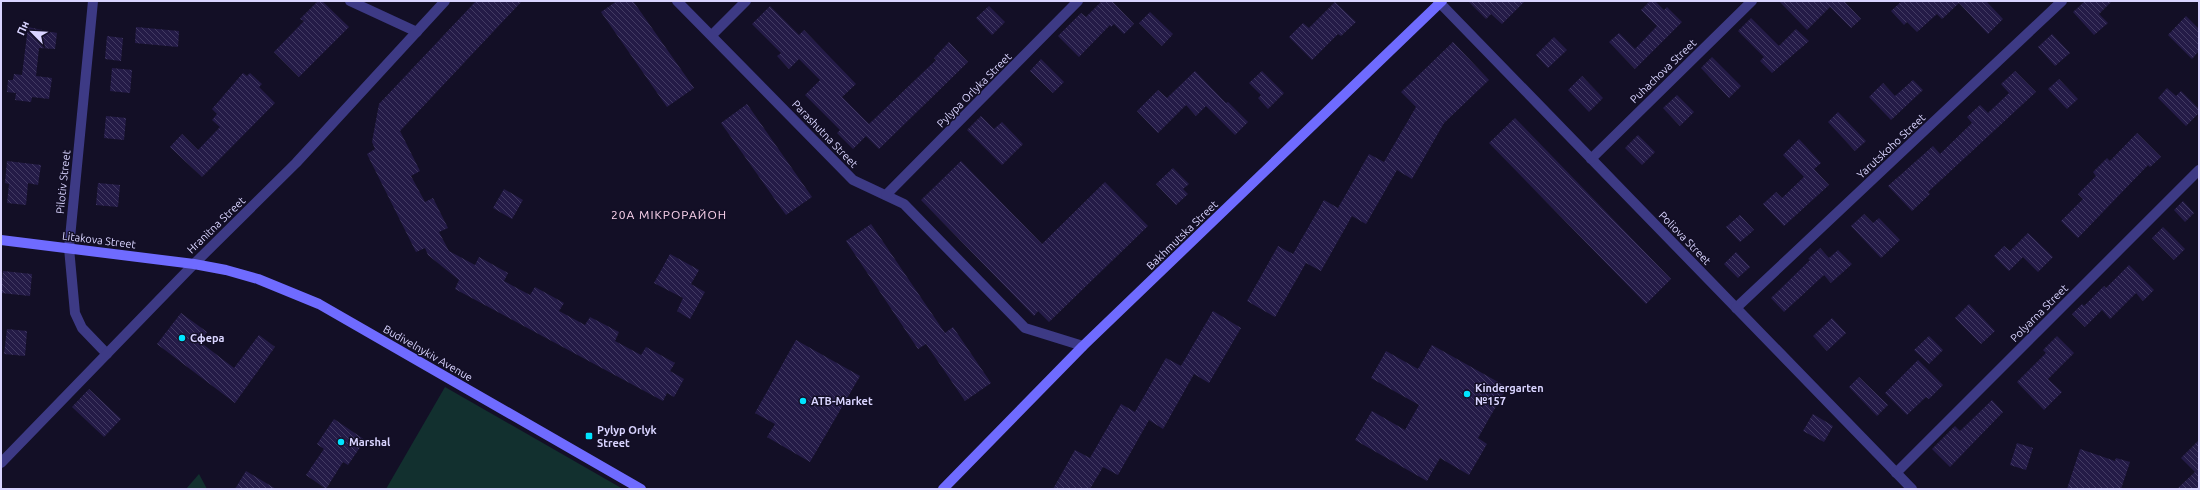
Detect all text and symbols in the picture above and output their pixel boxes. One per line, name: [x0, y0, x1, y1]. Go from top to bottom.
north arrow: [12, 12, 52, 52]
text: Пн: [14, 19, 31, 37]
street label: Puhachova Street: [1628, 36, 1699, 105]
street label: Pylypa Orlyka Street: [934, 50, 1014, 130]
street label: Parashutna Street: [790, 98, 861, 171]
street label: Yarutskoho Street: [1854, 111, 1928, 181]
street label: Pilotiv Street: [54, 149, 72, 215]
street label: Hranitna Street: [185, 194, 248, 256]
street label: Bakhmutska Street: [1144, 198, 1220, 272]
district label: 20А МІКРОРАЙОН: [611, 208, 727, 221]
street label: Poliova Street: [1657, 209, 1714, 268]
street label: Litakova Street: [61, 230, 137, 251]
street label: Polyarna Street: [2008, 281, 2071, 344]
street label: Budivelnykiv Avenue: [381, 322, 475, 384]
place label: Сфера: [190, 332, 225, 344]
marker: Сфера: [177, 333, 187, 343]
place label: Kindergarten №157: [1475, 382, 1544, 407]
marker: Kindergarten №157: [1462, 389, 1472, 399]
place label: ATB-Market: [811, 395, 873, 407]
marker: ATB-Market: [798, 396, 808, 406]
place label: Pylyp Orlyk Street: [597, 424, 658, 449]
marker: Pylyp Orlyk Street: [584, 431, 594, 441]
place label: Marshal: [349, 436, 391, 448]
marker: Marshal: [336, 437, 346, 447]

